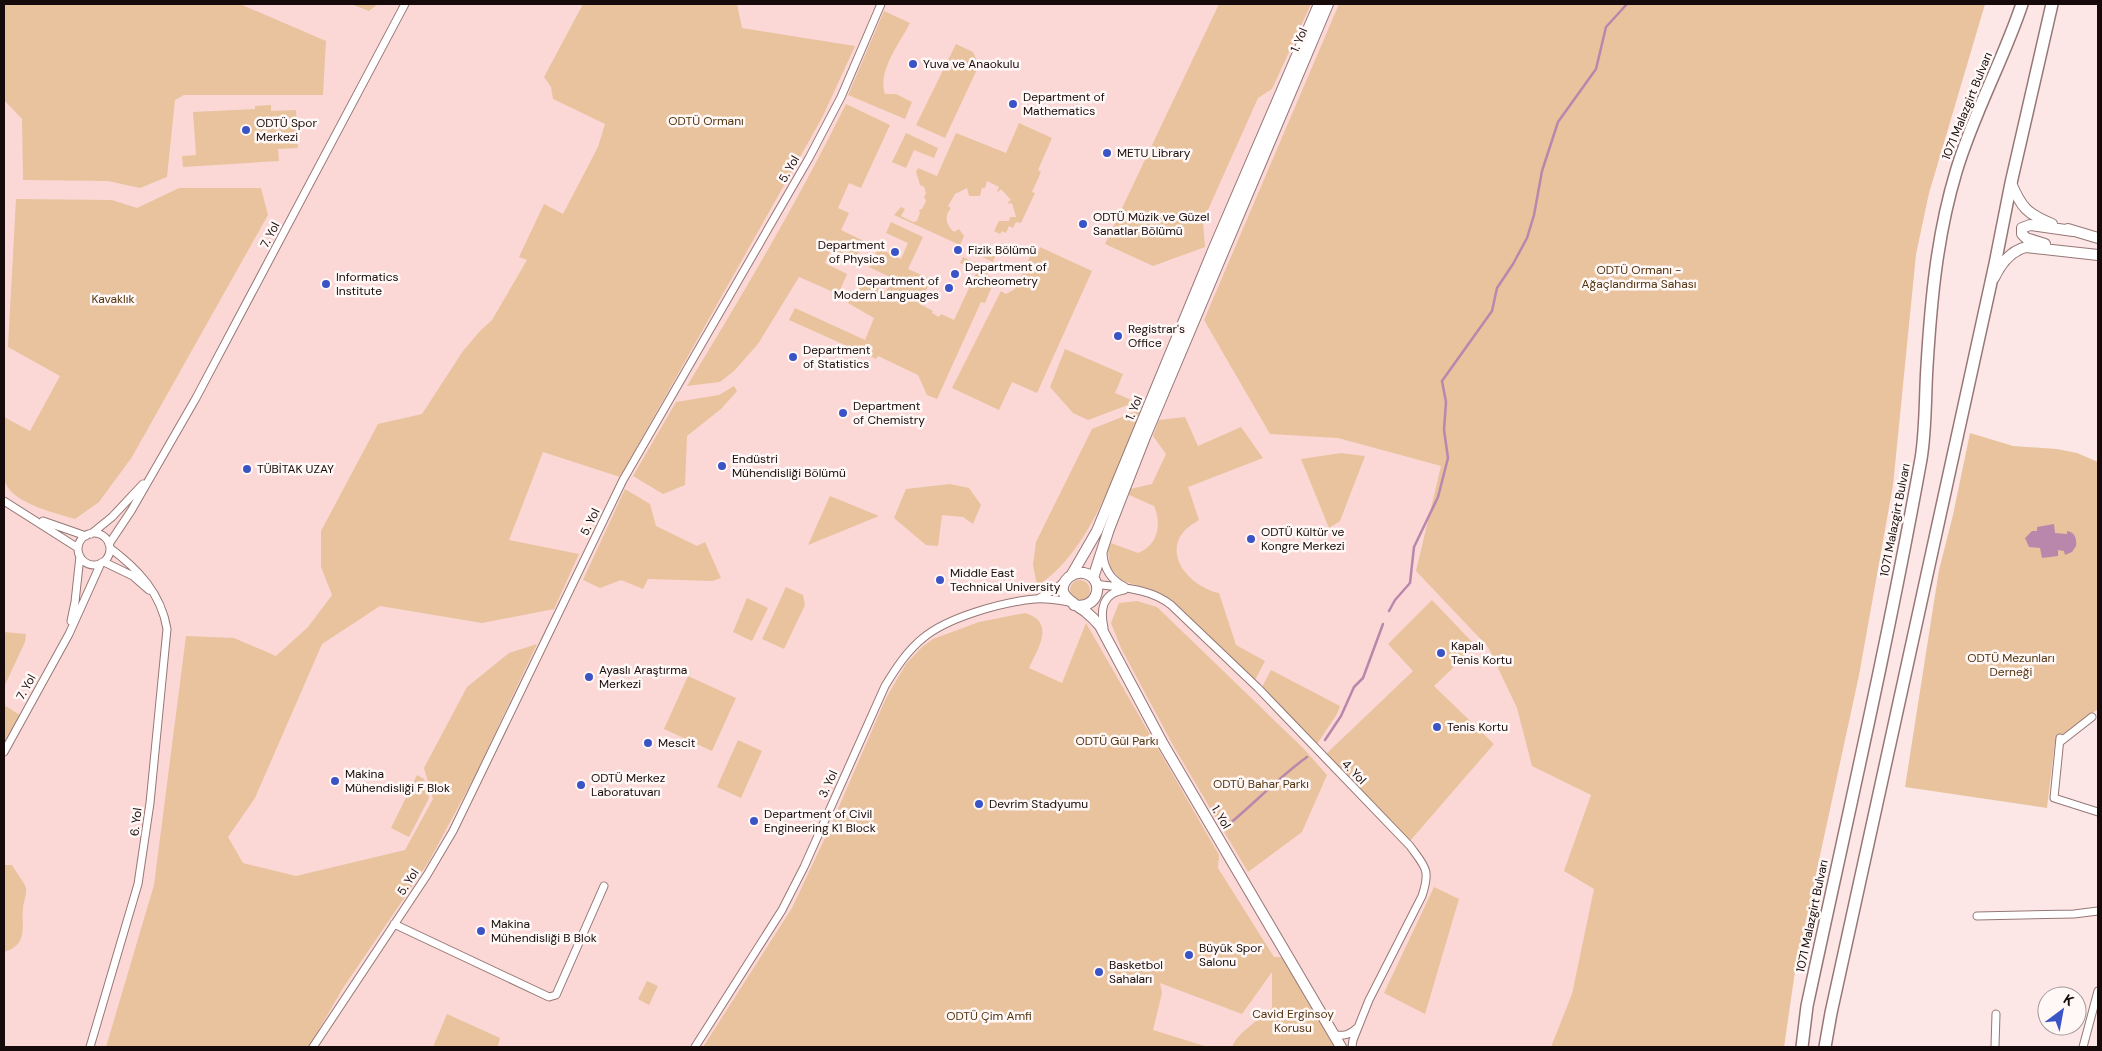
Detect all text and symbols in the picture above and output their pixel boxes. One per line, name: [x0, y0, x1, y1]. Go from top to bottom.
street label: 1. Yol: [1287, 25, 1311, 55]
street label: 1071 Malazgirt Bulvarı: [1938, 50, 1996, 162]
place label: Yuva ve Anaokulu: [923, 56, 1019, 72]
marker: Yuva ve Anaokulu: [907, 58, 919, 70]
place label: Department of Mathematics: [1023, 89, 1105, 119]
marker: Department of Mathematics: [1007, 98, 1019, 110]
park label: ODTÜ Ormanı: [668, 113, 744, 129]
place label: ODTÜ Spor Merkezi: [256, 115, 317, 145]
marker: ODTÜ Spor Merkezi: [240, 124, 252, 136]
place label: METU Library: [1117, 145, 1191, 161]
marker: METU Library: [1101, 147, 1113, 159]
street label: 5. Yol: [775, 153, 803, 185]
place label: ODTÜ Müzik ve Güzel Sanatlar Bölümü: [1093, 209, 1209, 239]
marker: ODTÜ Müzik ve Güzel Sanatlar Bölümü: [1077, 218, 1089, 230]
street label: 7. Yol: [257, 219, 283, 251]
place label: Department of Physics: [818, 237, 885, 267]
place label: Fizik Bölümü: [968, 242, 1037, 258]
marker: Fizik Bölümü: [952, 244, 964, 256]
marker: Department of Physics: [889, 246, 901, 258]
place label: Department of Archeometry: [965, 259, 1047, 289]
park label: ODTÜ Ormanı - Ağaçlandırma Sahası: [1582, 262, 1696, 292]
marker: Department of Archeometry: [949, 268, 961, 280]
place label: Informatics Institute: [336, 269, 399, 299]
place label: Department of Modern Languages: [834, 273, 939, 303]
marker: Informatics Institute: [320, 278, 332, 290]
marker: Department of Modern Languages: [943, 282, 955, 294]
park label: Kavaklık: [91, 291, 135, 307]
place label: Registrar's Office: [1128, 321, 1185, 351]
marker: Registrar's Office: [1112, 330, 1124, 342]
place label: Department of Statistics: [803, 342, 871, 372]
marker: Department of Statistics: [787, 351, 799, 363]
street label: 1. Yol: [1122, 393, 1146, 423]
place label: Department of Chemistry: [853, 398, 925, 428]
marker: Department of Chemistry: [837, 407, 849, 419]
place label: Endüstri Mühendisliği Bölümü: [732, 451, 846, 481]
marker: Endüstri Mühendisliği Bölümü: [716, 460, 728, 472]
place label: TÜBİTAK UZAY: [257, 461, 334, 477]
street label: 1071 Malazgirt Bulvarı: [1876, 462, 1914, 578]
marker: TÜBİTAK UZAY: [241, 463, 253, 475]
street label: 5. Yol: [577, 506, 603, 538]
place label: ODTÜ Kültür ve Kongre Merkezi: [1261, 524, 1345, 554]
marker: ODTÜ Kültür ve Kongre Merkezi: [1245, 533, 1257, 545]
place label: Middle East Technical University: [950, 565, 1061, 595]
marker: Middle East Technical University: [934, 574, 946, 586]
place label: Kapalı Tenis Kortu: [1451, 638, 1512, 668]
marker: Kapalı Tenis Kortu: [1435, 647, 1447, 659]
park label: ODTÜ Mezunları Derneği: [1967, 650, 2055, 680]
place label: Ayaslı Araştırma Merkezi: [599, 662, 687, 692]
street label: 7. Yol: [12, 671, 40, 703]
marker: Ayaslı Araştırma Merkezi: [583, 671, 595, 683]
place label: Tenis Kortu: [1447, 719, 1508, 735]
marker: Tenis Kortu: [1431, 721, 1443, 733]
park label: ODTÜ Gül Parkı: [1075, 733, 1159, 749]
place label: Mescit: [658, 735, 696, 751]
marker: Mescit: [642, 737, 654, 749]
street label: 4. Yol: [1338, 756, 1370, 788]
place label: Makina Mühendisliği F Blok: [345, 766, 450, 796]
street label: 3. Yol: [815, 768, 841, 800]
place label: ODTÜ Merkez Laboratuvarı: [591, 770, 665, 800]
marker: Makina Mühendisliği F Blok: [329, 775, 341, 787]
park label: ODTÜ Bahar Parkı: [1213, 776, 1309, 792]
marker: ODTÜ Merkez Laboratuvarı: [575, 779, 587, 791]
place label: Devrim Stadyumu: [989, 796, 1088, 812]
marker: Devrim Stadyumu: [973, 798, 985, 810]
street label: 1. Yol: [1208, 802, 1234, 832]
place label: Department of Civil Engineering K1 Block: [764, 806, 876, 836]
street label: 6. Yol: [126, 807, 146, 837]
marker: Department of Civil Engineering K1 Block: [748, 815, 760, 827]
street label: 1071 Malazgirt Bulvarı: [1792, 858, 1832, 974]
street label: 5. Yol: [393, 866, 423, 898]
place label: Makina Mühendisliği B Blok: [491, 916, 597, 946]
marker: Makina Mühendisliği B Blok: [475, 925, 487, 937]
place label: Büyük Spor Salonu: [1199, 940, 1262, 970]
marker: Büyük Spor Salonu: [1183, 949, 1195, 961]
place label: Basketbol Sahaları: [1109, 957, 1163, 987]
marker: Basketbol Sahaları: [1093, 966, 1105, 978]
north arrow: [2037, 986, 2087, 1036]
text: K: [2060, 990, 2078, 1010]
park label: Cavid Erginsoy Korusu: [1252, 1006, 1334, 1036]
park label: ODTÜ Çim Amfi: [946, 1008, 1032, 1024]

